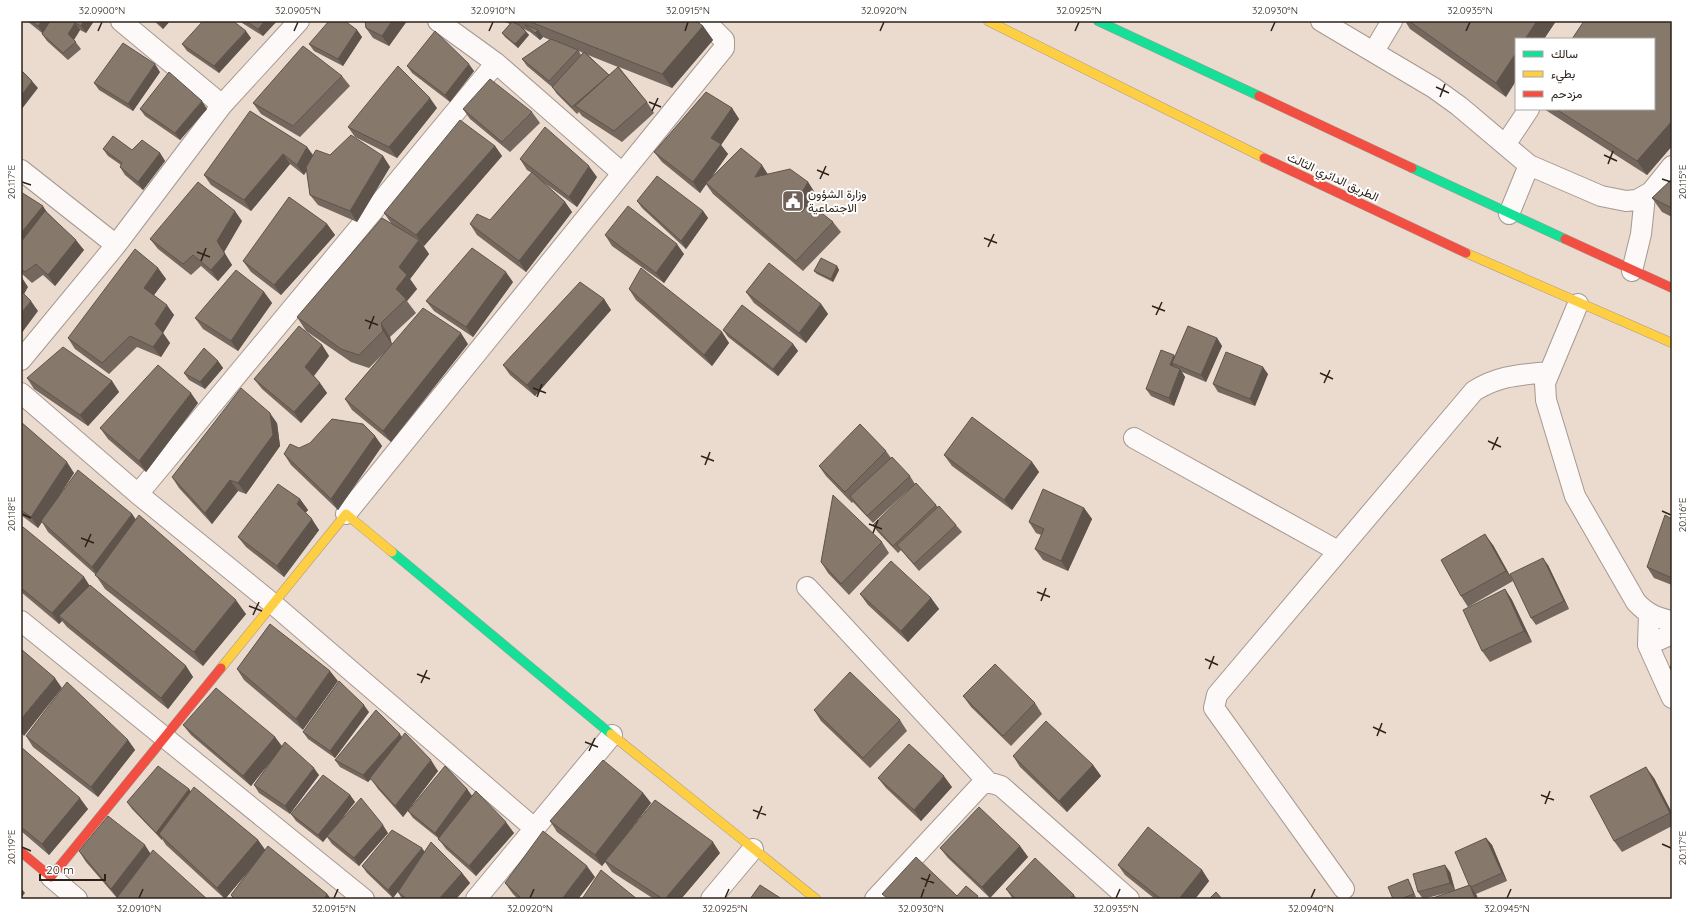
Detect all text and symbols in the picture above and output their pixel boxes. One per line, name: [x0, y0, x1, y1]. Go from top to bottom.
text: 32.0900°N: [79, 4, 125, 17]
text: 32.0905°N: [275, 4, 321, 17]
text: 32.0910°N: [471, 4, 515, 17]
text: 32.0915°N: [666, 4, 710, 17]
text: 32.0920°N: [861, 4, 907, 17]
text: 32.0925°N: [1056, 4, 1102, 17]
text: 32.0930°N: [1252, 4, 1298, 17]
text: 32.0935°N: [1447, 4, 1493, 17]
legend: [1515, 38, 1655, 110]
text: سالك: [1551, 46, 1578, 61]
text: بطيء: [1551, 66, 1575, 84]
text: مزدحم: [1551, 86, 1582, 102]
street label: الطريق الدائري الثالث: [1284, 149, 1381, 207]
text: 20.117°E: [5, 164, 18, 199]
text: 20.115°E: [1676, 164, 1689, 199]
place label: وزارة الشؤون الاجتماعية: [808, 186, 867, 215]
public building icon: وزارة الشؤون الاجتماعية: [780, 188, 806, 214]
text: 20.118°E: [5, 496, 18, 531]
text: 20.116°E: [1676, 497, 1689, 532]
text: 20.119°E: [5, 829, 18, 864]
text: 20.117°E: [1676, 830, 1689, 865]
scale bar: [40, 856, 105, 882]
text: 20 m: [46, 862, 74, 877]
text: 32.0910°N: [117, 902, 161, 915]
text: 32.0915°N: [312, 902, 356, 915]
text: 32.0920°N: [507, 902, 553, 915]
text: 32.0925°N: [702, 902, 748, 915]
text: 32.0930°N: [898, 902, 944, 915]
text: 32.0935°N: [1093, 902, 1139, 915]
text: 32.0940°N: [1288, 902, 1334, 915]
text: 32.0945°N: [1484, 902, 1530, 915]

